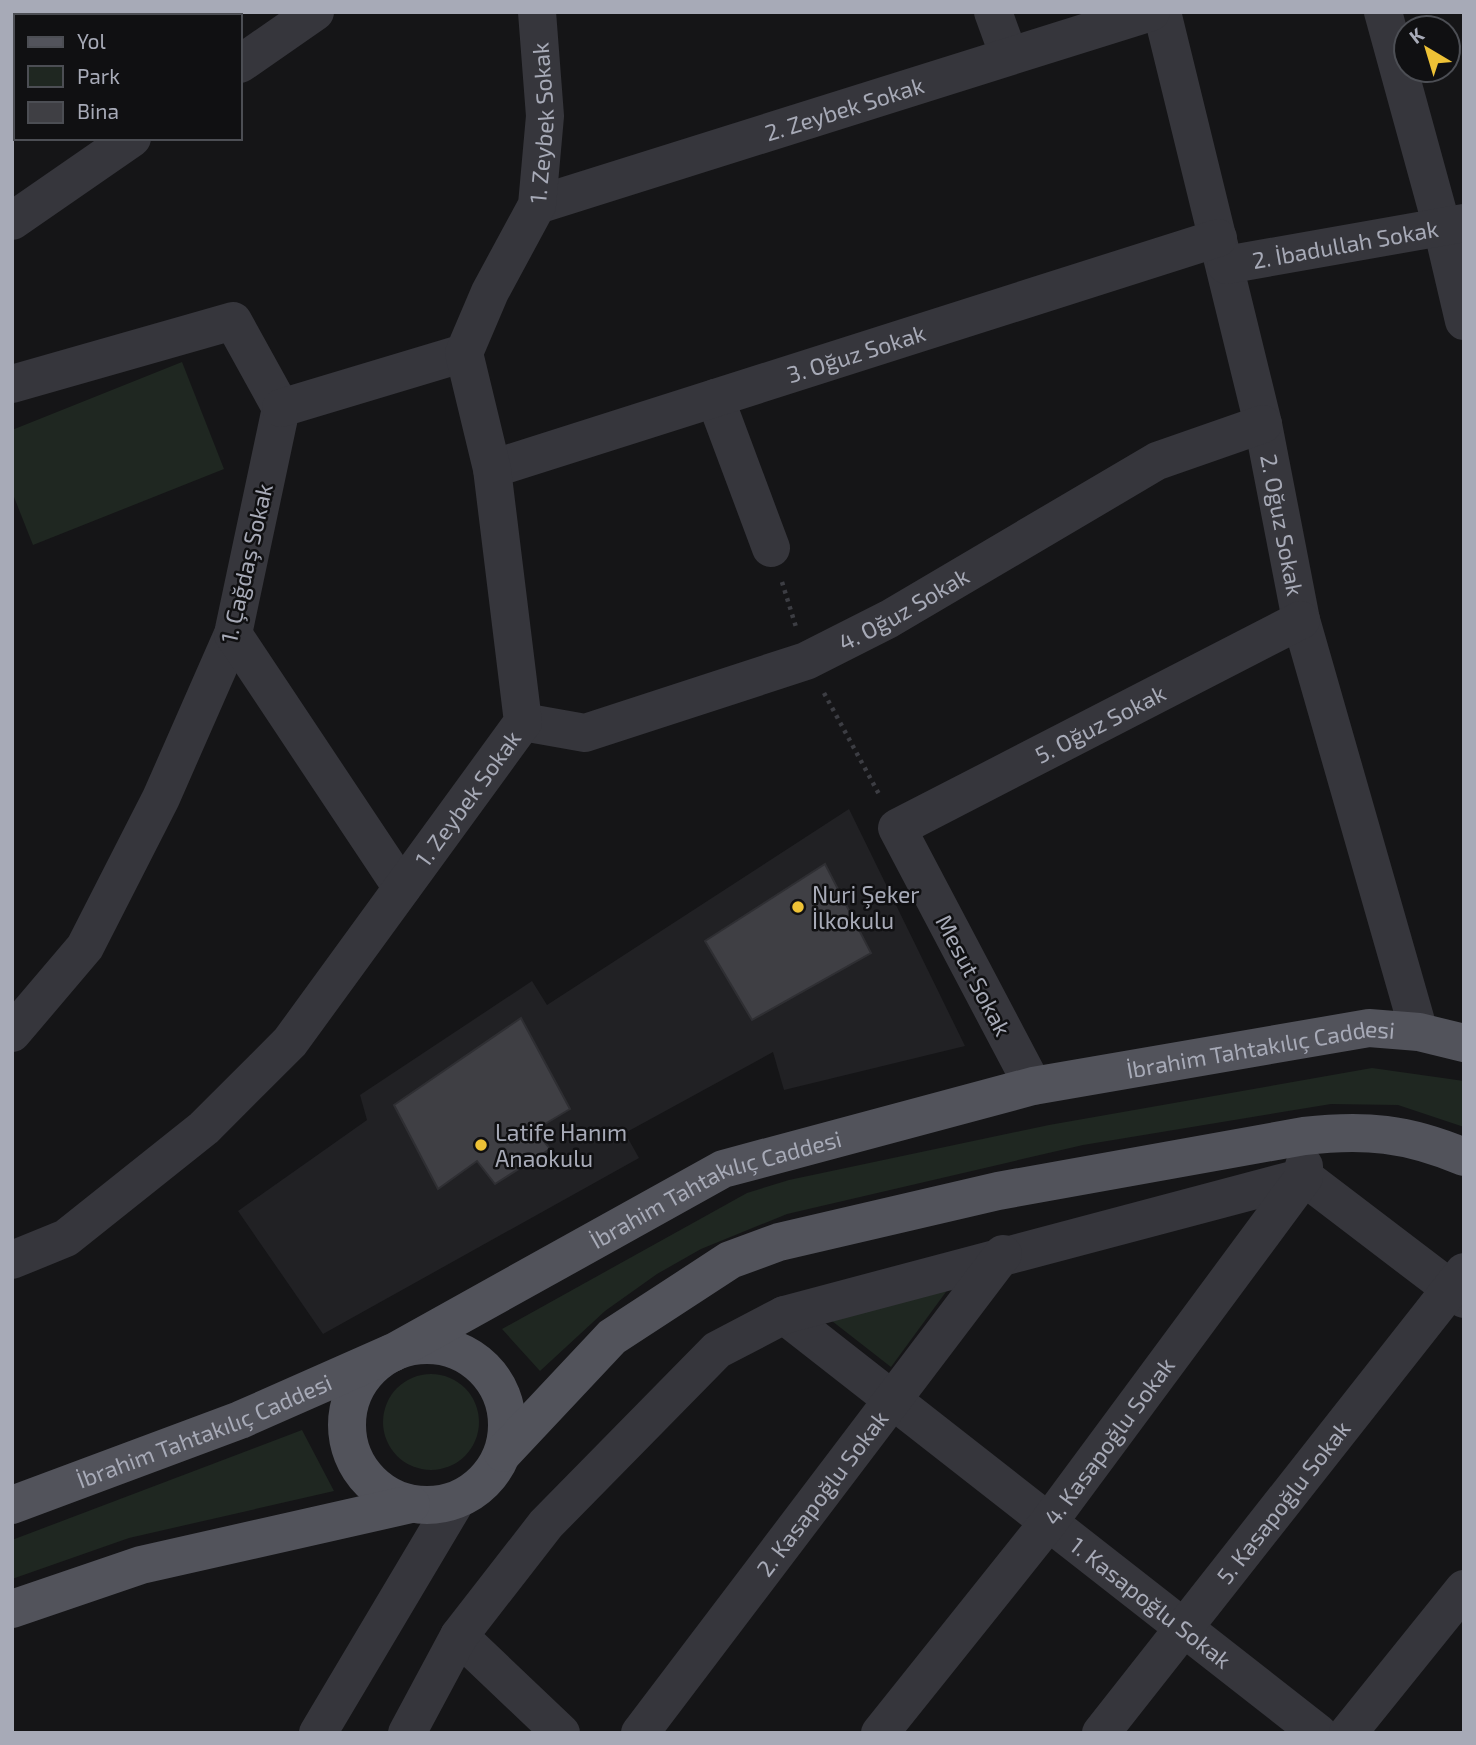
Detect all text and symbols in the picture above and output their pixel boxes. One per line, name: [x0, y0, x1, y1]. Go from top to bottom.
legend: [14, 14, 242, 140]
north arrow: [1392, 14, 1462, 84]
text: K: [1404, 22, 1428, 48]
text: Yol: [77, 28, 106, 53]
street label: 1. Zeybek Sokak: [523, 41, 559, 205]
text: Park: [77, 63, 120, 88]
street label: 2. Zeybek Sokak: [761, 70, 927, 147]
text: Bina: [77, 98, 119, 123]
street label: 2. İbadullah Sokak: [1250, 214, 1441, 274]
street label: 3. Oğuz Sokak: [783, 318, 929, 388]
street label: 2. Oğuz Sokak: [1255, 452, 1310, 598]
street label: 1. Çağdaş Sokak: [214, 480, 279, 646]
street label: 4. Oğuz Sokak: [834, 561, 974, 656]
street label: 5. Oğuz Sokak: [1030, 678, 1170, 769]
street label: 1. Zeybek Sokak: [409, 725, 526, 872]
place label: Nuri Şeker İlkokulu: [812, 880, 920, 934]
marker: Nuri Şeker İlkokulu: [790, 899, 806, 915]
street label: Mesut Sokak: [930, 910, 1018, 1041]
street label: İbrahim Tahtakılıç Caddesi: [1124, 1014, 1396, 1084]
place label: Latife Hanım Anaokulu: [495, 1118, 627, 1172]
street label: İbrahim Tahtakılıç Caddesi: [585, 1124, 844, 1254]
marker: Latife Hanım Anaokulu: [473, 1137, 489, 1153]
street label: 4. Kasapoğlu Sokak: [1038, 1351, 1180, 1530]
street label: İbrahim Tahtakılıç Caddesi: [73, 1367, 336, 1494]
street label: 2. Kasapoğlu Sokak: [750, 1405, 894, 1581]
street label: 5. Kasapoğlu Sokak: [1210, 1415, 1356, 1589]
street label: 1. Kasapoğlu Sokak: [1065, 1531, 1237, 1674]

